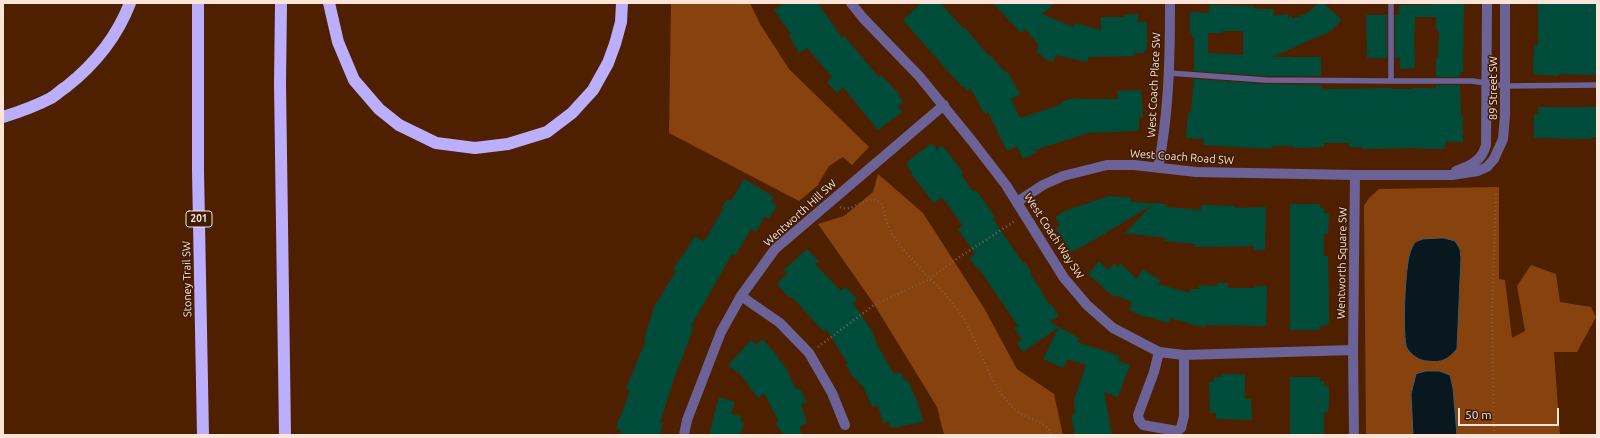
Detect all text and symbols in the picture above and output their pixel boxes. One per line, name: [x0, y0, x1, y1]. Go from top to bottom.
street label: West Coach Place SW: [1145, 32, 1163, 138]
street label: 89 Street SW: [1486, 56, 1500, 120]
street label: West Coach Road SW: [1130, 147, 1234, 167]
street label: Wentworth Hill SW: [761, 177, 839, 249]
street label: West Coach Way SW: [1021, 191, 1087, 281]
street label: Wentworth Square SW: [1334, 207, 1350, 319]
road number: 201: [186, 211, 212, 227]
street label: Stoney Trail SW: [180, 241, 194, 317]
scale bar: [1460, 400, 1561, 426]
text: 50 m: [1465, 408, 1492, 421]

